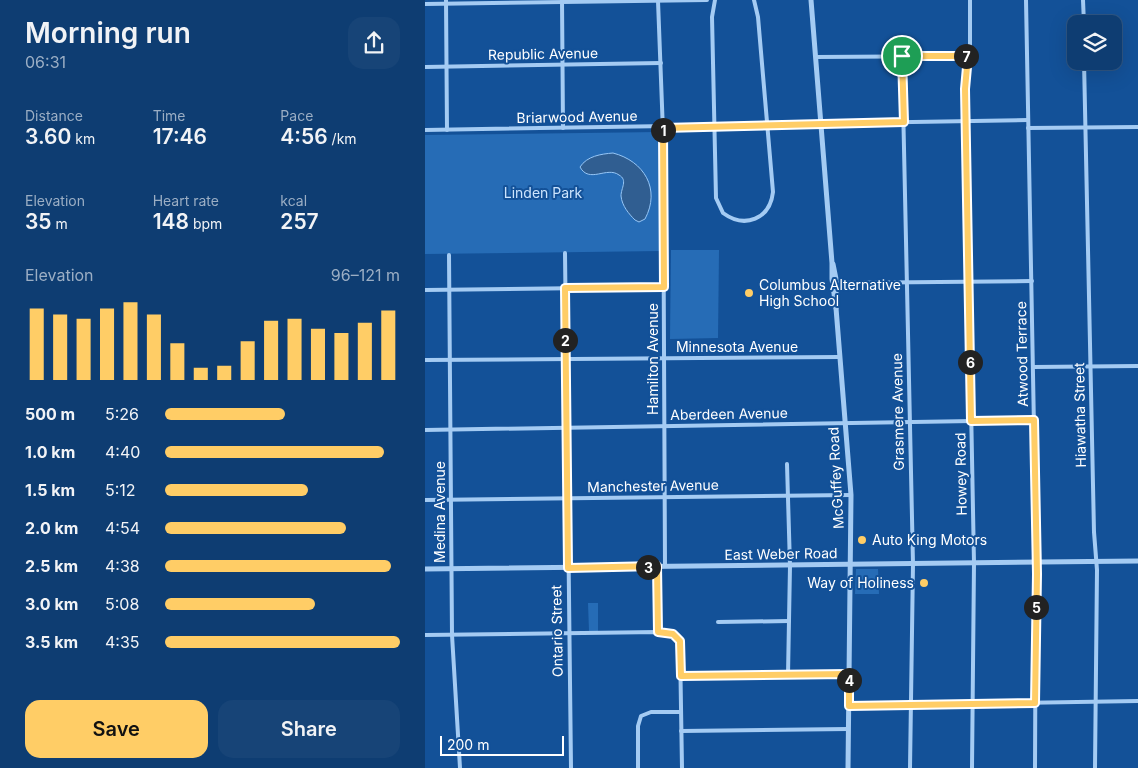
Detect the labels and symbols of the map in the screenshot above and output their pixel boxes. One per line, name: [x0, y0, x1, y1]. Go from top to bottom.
pin: [881, 35, 923, 77]
street label: Republic Avenue: [488, 44, 598, 63]
pin: 7: [953, 44, 979, 68]
street label: Briarwood Avenue: [516, 107, 638, 126]
pin: 1: [651, 118, 675, 142]
park label: Linden Park: [504, 184, 583, 201]
place label: Columbus Alternative High School: [759, 276, 901, 309]
marker: Columbus Alternative High School: [743, 287, 755, 299]
street label: Atwood Terrace: [1012, 301, 1031, 407]
street label: Hamilton Avenue: [644, 303, 661, 415]
pin: 2: [553, 328, 577, 352]
street label: Minnesota Avenue: [676, 338, 798, 355]
pin: 6: [957, 350, 983, 374]
street label: Grasmere Avenue: [888, 353, 907, 471]
street label: Hiawatha Street: [1070, 362, 1089, 468]
street label: Aberdeen Avenue: [670, 404, 788, 423]
street label: McGuffey Road: [824, 427, 847, 530]
street label: Howey Road: [951, 432, 970, 516]
street label: Medina Avenue: [431, 461, 448, 563]
street label: Manchester Avenue: [587, 476, 719, 495]
place label: Auto King Motors: [872, 531, 987, 548]
marker: Auto King Motors: [856, 534, 868, 546]
street label: East Weber Road: [724, 544, 838, 563]
pin: 3: [635, 554, 661, 580]
place label: Way of Holiness: [807, 574, 914, 591]
marker: Way of Holiness: [918, 577, 930, 589]
street label: Ontario Street: [547, 584, 566, 677]
pin: 5: [1023, 594, 1049, 620]
pin: 4: [837, 668, 861, 692]
scale bar: [440, 733, 564, 756]

